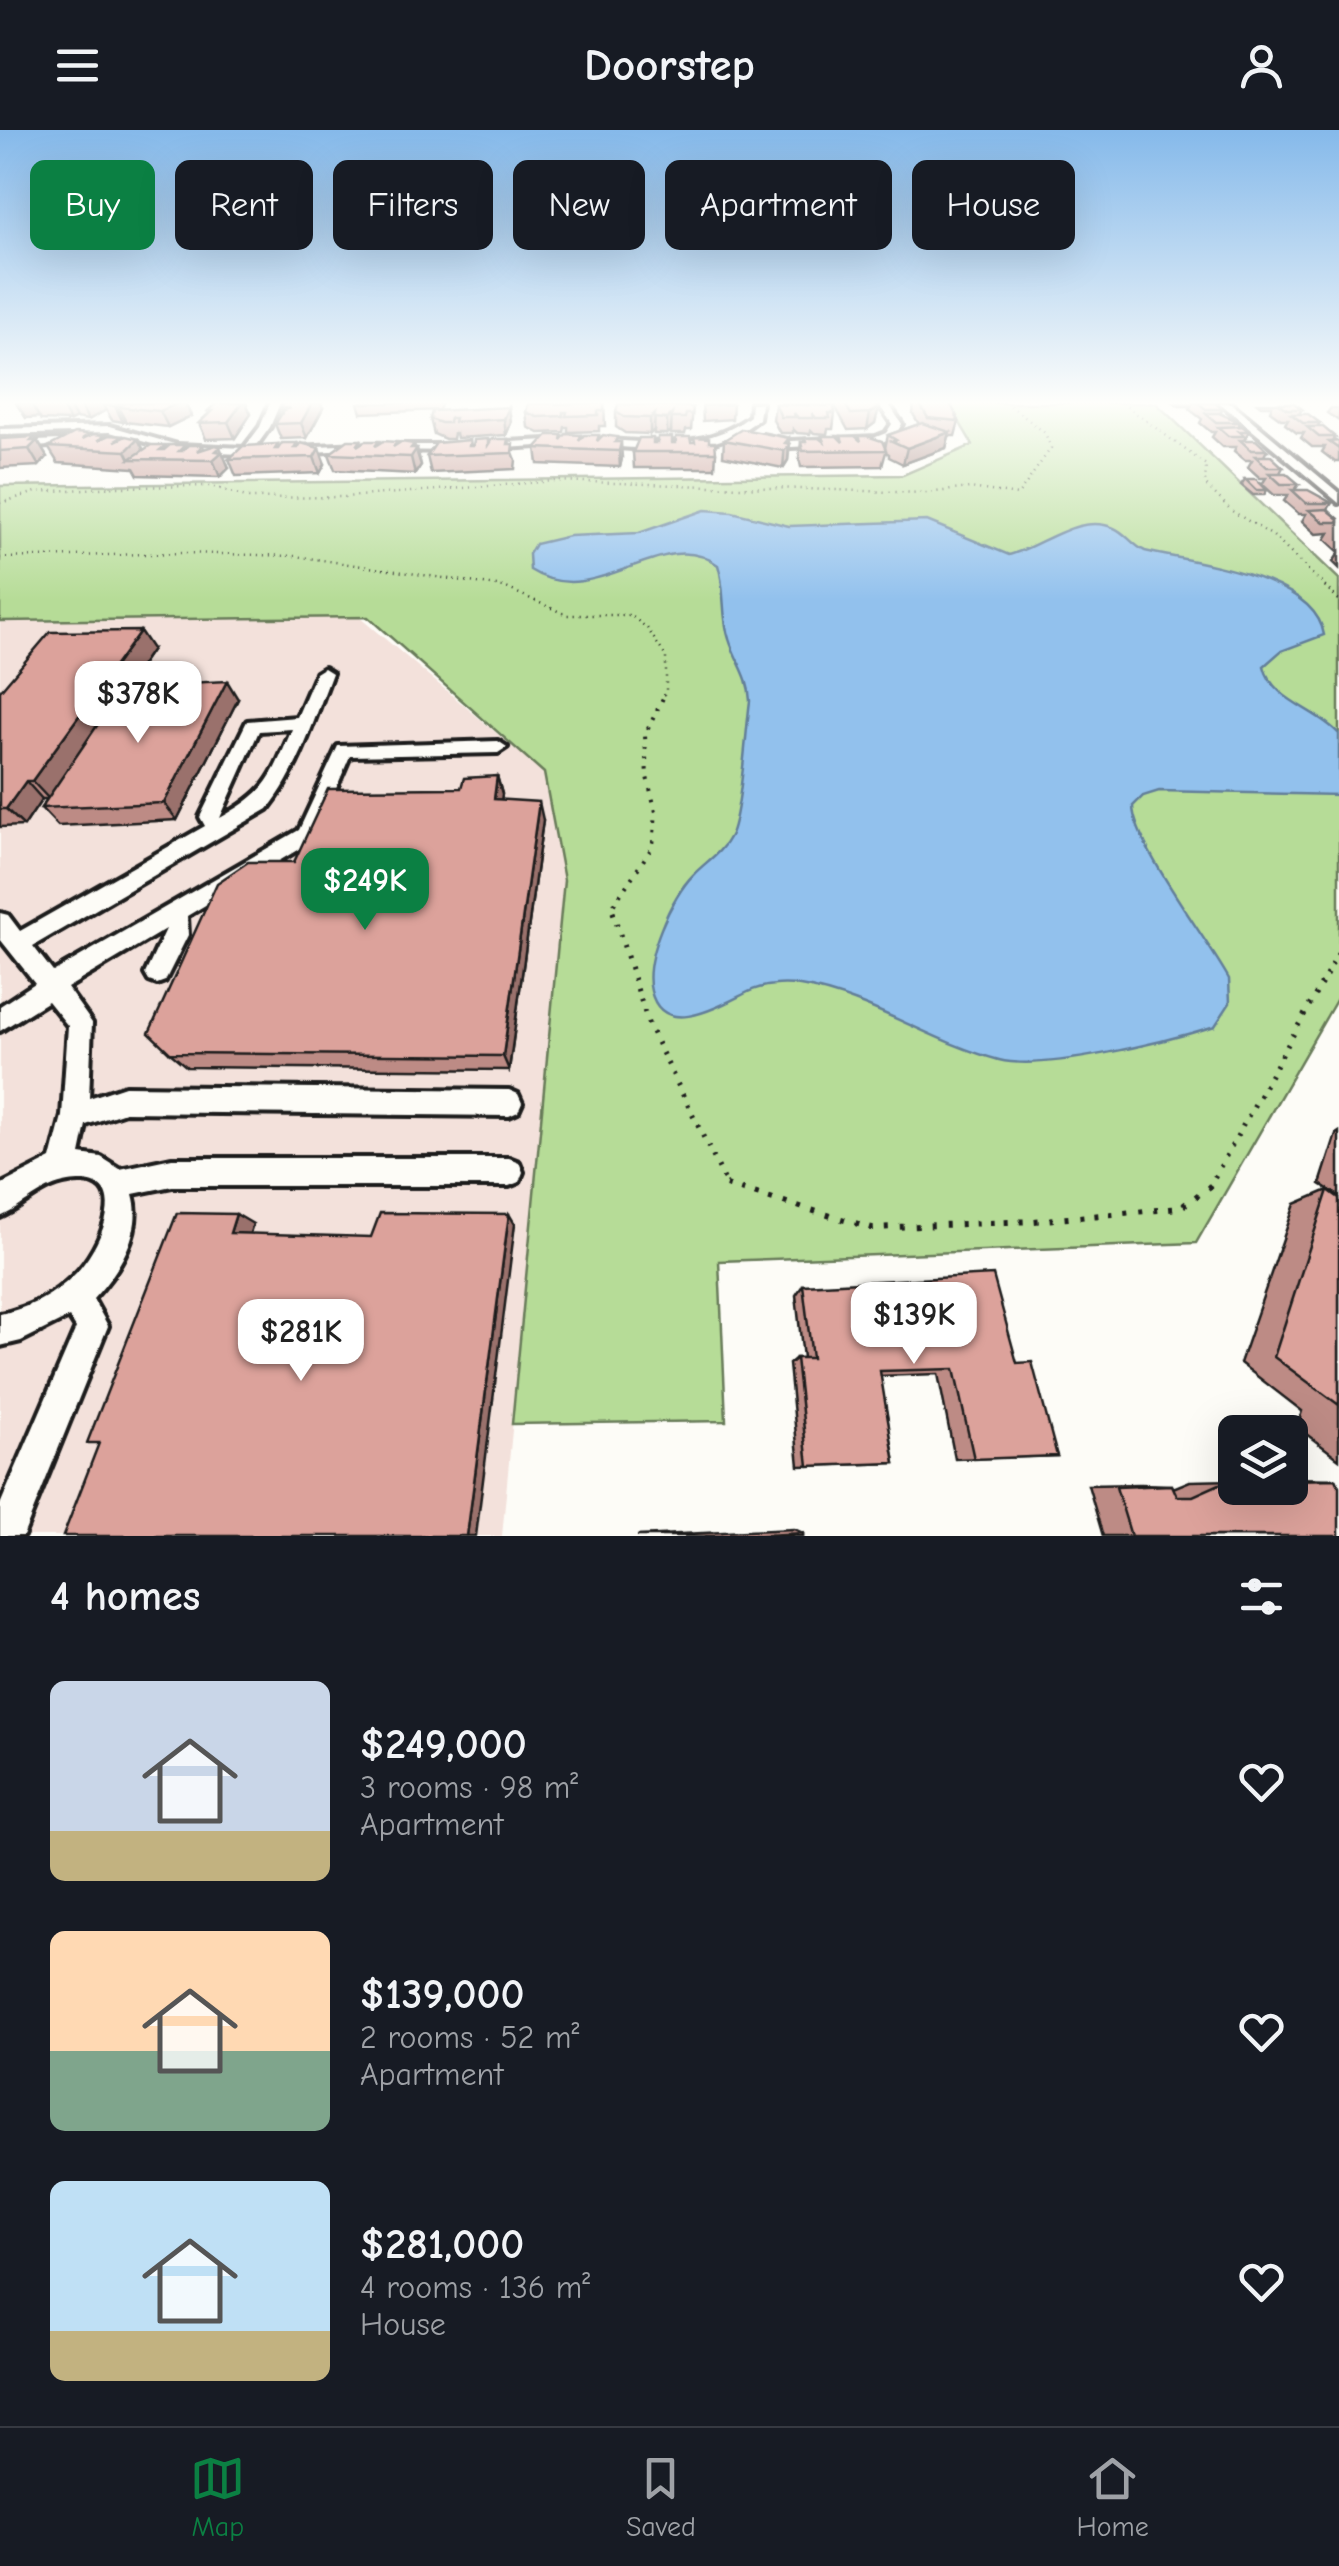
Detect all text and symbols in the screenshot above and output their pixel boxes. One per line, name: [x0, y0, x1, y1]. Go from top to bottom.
icon: menu: [50, 38, 105, 93]
icon: person: [1234, 38, 1289, 93]
text: Doorstep: [584, 39, 755, 91]
chip: Buy: [30, 160, 155, 250]
chip: Rent: [175, 160, 313, 250]
chip: Filters: [333, 160, 493, 250]
chip: New: [513, 160, 645, 250]
chip: Apartment: [665, 160, 892, 250]
chip: House: [912, 160, 1075, 250]
pin: $378K: [68, 661, 208, 746]
text: $378K: [97, 675, 179, 712]
pin: $249K: [295, 848, 435, 933]
text: $249K: [323, 862, 407, 899]
pin: $139K: [844, 1282, 984, 1367]
text: $139K: [873, 1296, 955, 1333]
pin: $281K: [231, 1299, 371, 1384]
text: $281K: [260, 1313, 342, 1350]
map controls: [1218, 1415, 1308, 1505]
button: layers: [1218, 1415, 1308, 1505]
icon: filters: [1234, 1569, 1289, 1624]
text: 4 homes: [50, 1572, 200, 1621]
text: $249,000: [360, 1720, 527, 1769]
icon: home: [130, 1721, 250, 1841]
icon: heart: [1234, 1754, 1289, 1809]
text: 3 rooms · 98 m²: [360, 1769, 578, 1806]
text: Apartment: [360, 1806, 503, 1843]
text: $139,000: [360, 1970, 525, 2019]
icon: home: [130, 1971, 250, 2091]
icon: heart: [1234, 2004, 1289, 2059]
text: 2 rooms · 52 m²: [360, 2019, 579, 2056]
text: Apartment: [360, 2056, 503, 2093]
text: $281,000: [360, 2220, 524, 2269]
icon: home: [130, 2221, 250, 2341]
icon: heart: [1234, 2254, 1289, 2309]
text: 4 rooms · 136 m²: [360, 2269, 590, 2306]
text: House: [360, 2306, 446, 2343]
tab: Map: [190, 2451, 245, 2543]
tab: Saved: [626, 2451, 696, 2543]
tab: Home: [1076, 2451, 1149, 2543]

